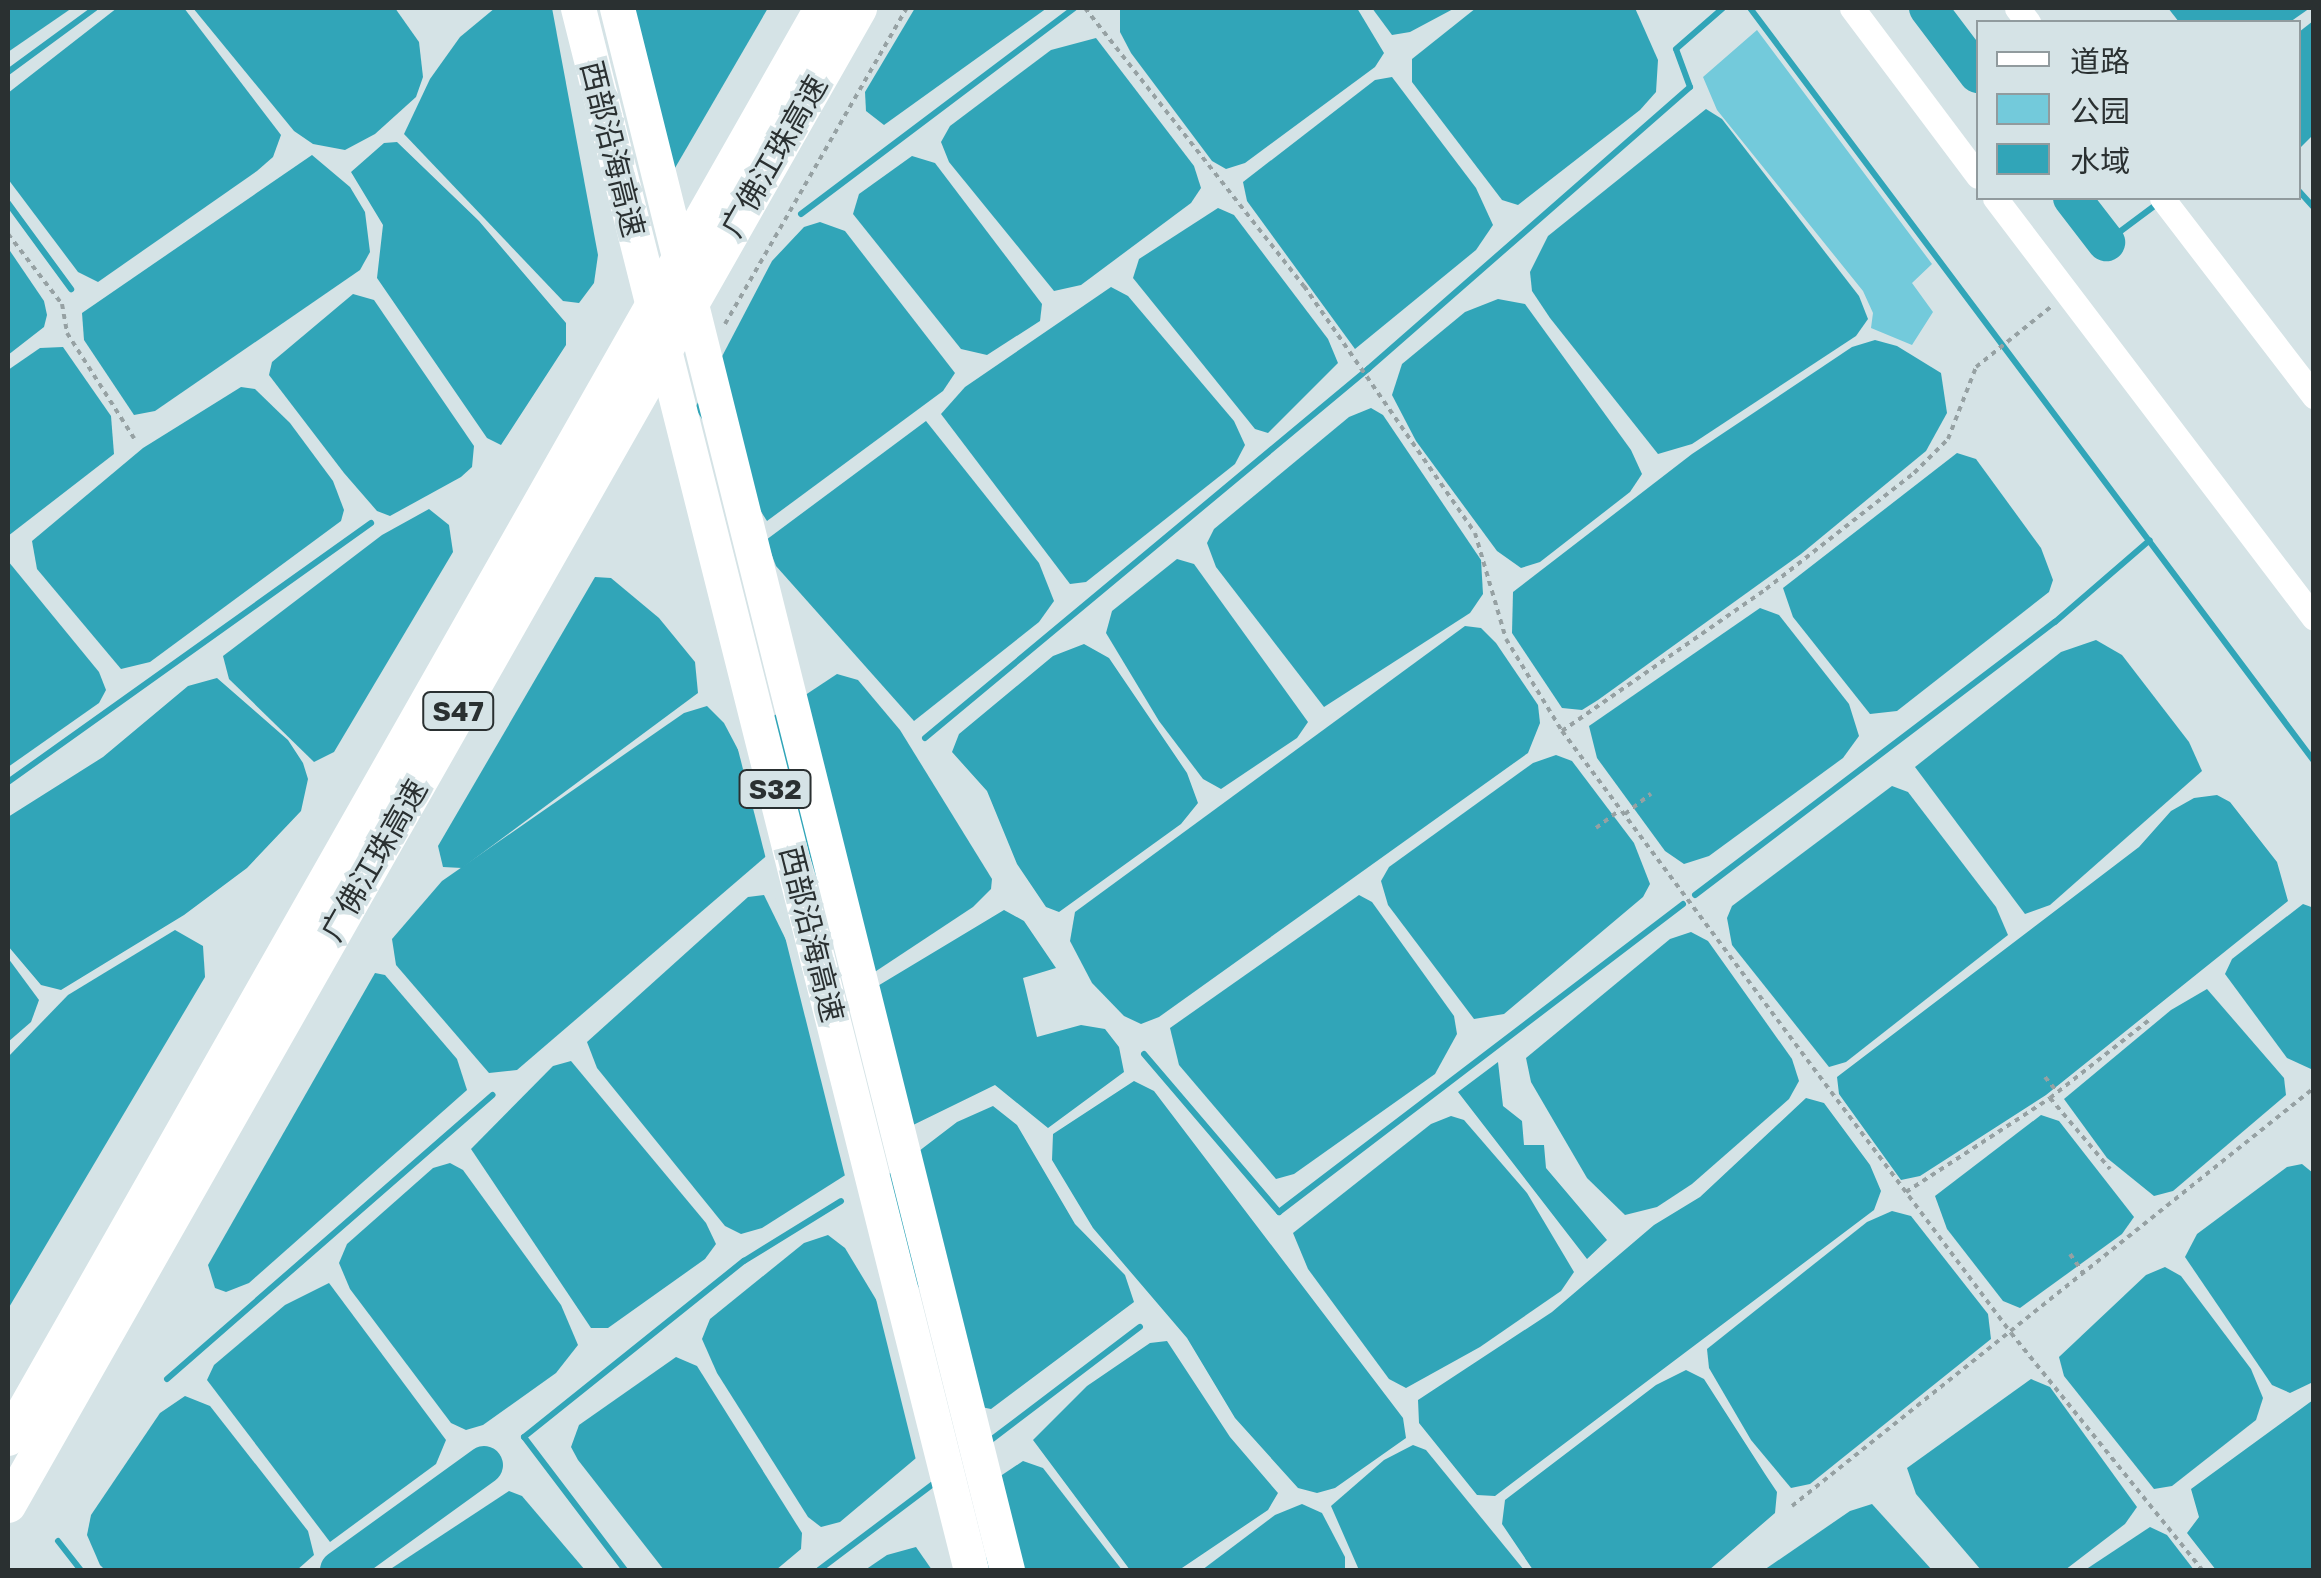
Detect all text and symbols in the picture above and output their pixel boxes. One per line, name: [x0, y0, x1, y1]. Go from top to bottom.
legend: [1976, 20, 2301, 200]
text: 道路: [2070, 43, 2130, 79]
street label: 西部沿海高速: [574, 57, 652, 241]
street label: 广佛江珠高速: [713, 69, 835, 243]
text: 公园: [2070, 93, 2130, 129]
text: 水域: [2070, 143, 2130, 179]
road number: S47: [420, 688, 496, 734]
road number: S32: [738, 766, 812, 812]
street label: 广佛江珠高速: [313, 773, 435, 947]
street label: 西部沿海高速: [773, 842, 851, 1026]

